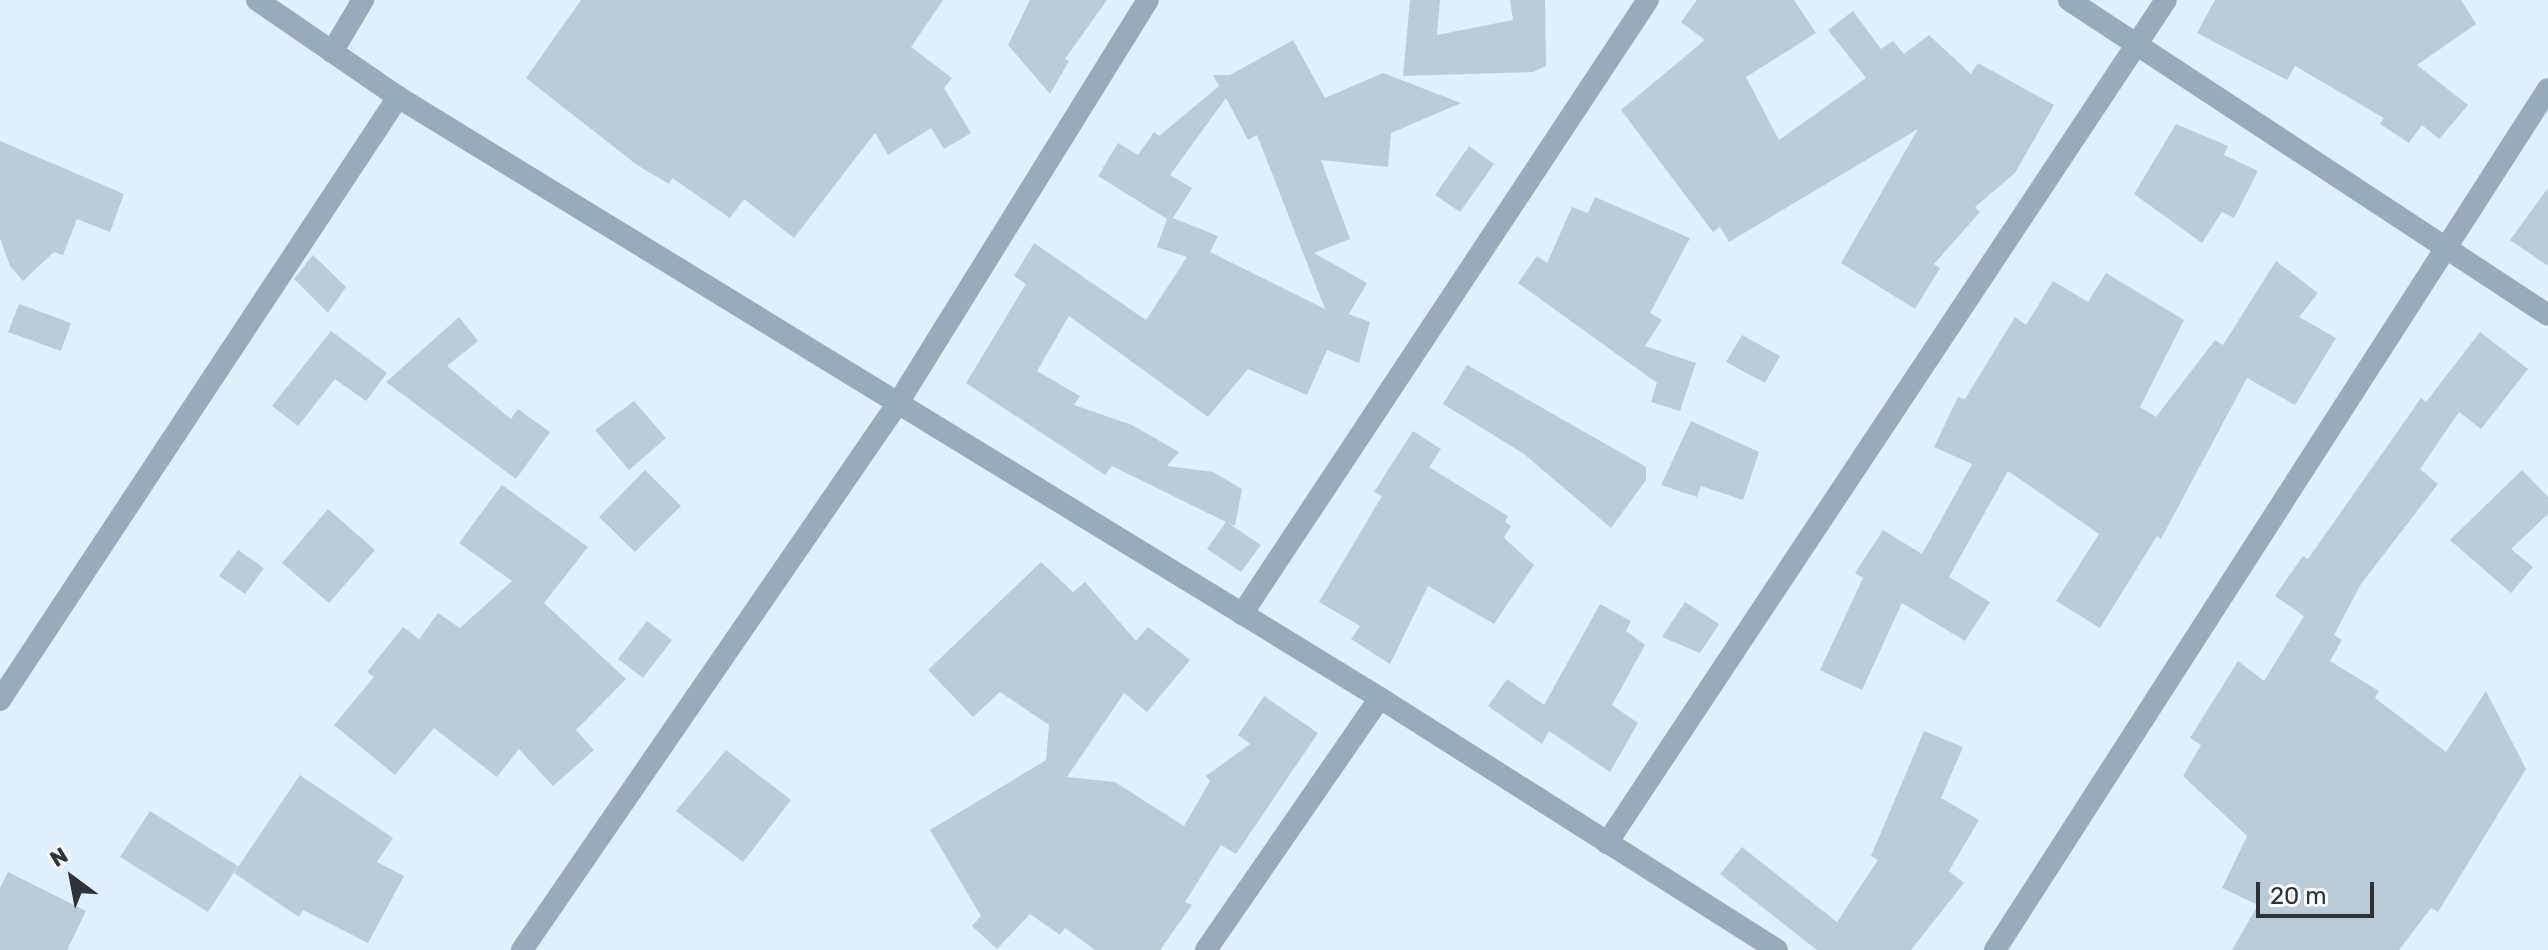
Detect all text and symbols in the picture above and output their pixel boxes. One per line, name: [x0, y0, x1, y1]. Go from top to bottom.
north arrow: [32, 838, 112, 918]
text: N: [45, 842, 73, 873]
scale bar: [2260, 866, 2378, 916]
text: 20 m: [2270, 882, 2327, 910]

